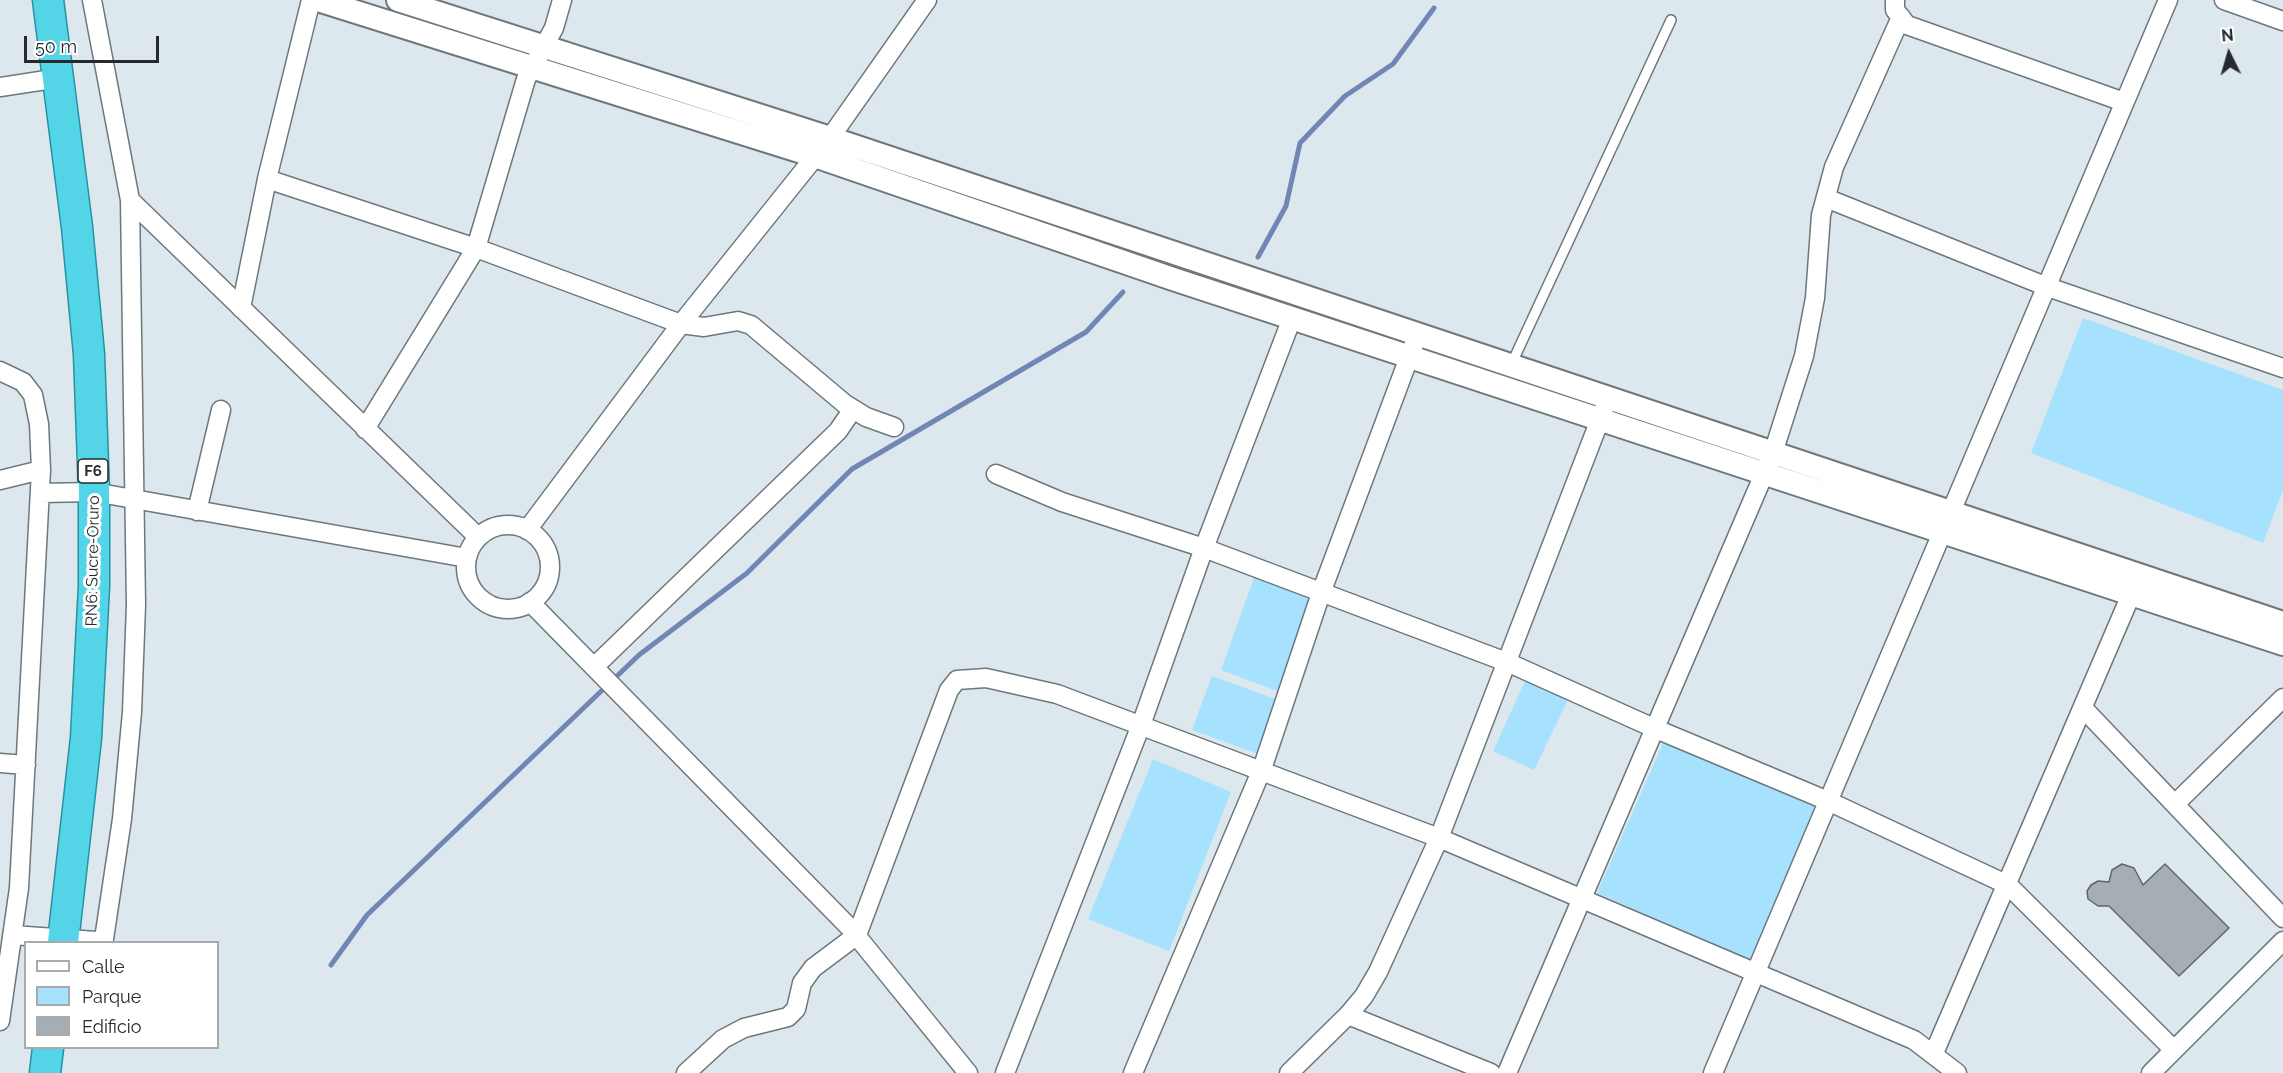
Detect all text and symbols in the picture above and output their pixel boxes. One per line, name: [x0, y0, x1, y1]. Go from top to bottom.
scale bar: [27, 24, 162, 62]
north arrow: [2199, 24, 2259, 84]
text: N: [2220, 26, 2234, 46]
text: 50 m: [35, 36, 77, 57]
road number: F6: [78, 459, 108, 483]
street label: RN6: Sucre-Oruro: [82, 495, 104, 627]
legend: [24, 941, 219, 1049]
text: Calle: [82, 956, 125, 977]
text: Parque: [82, 986, 141, 1007]
text: Edificio: [82, 1016, 141, 1037]

